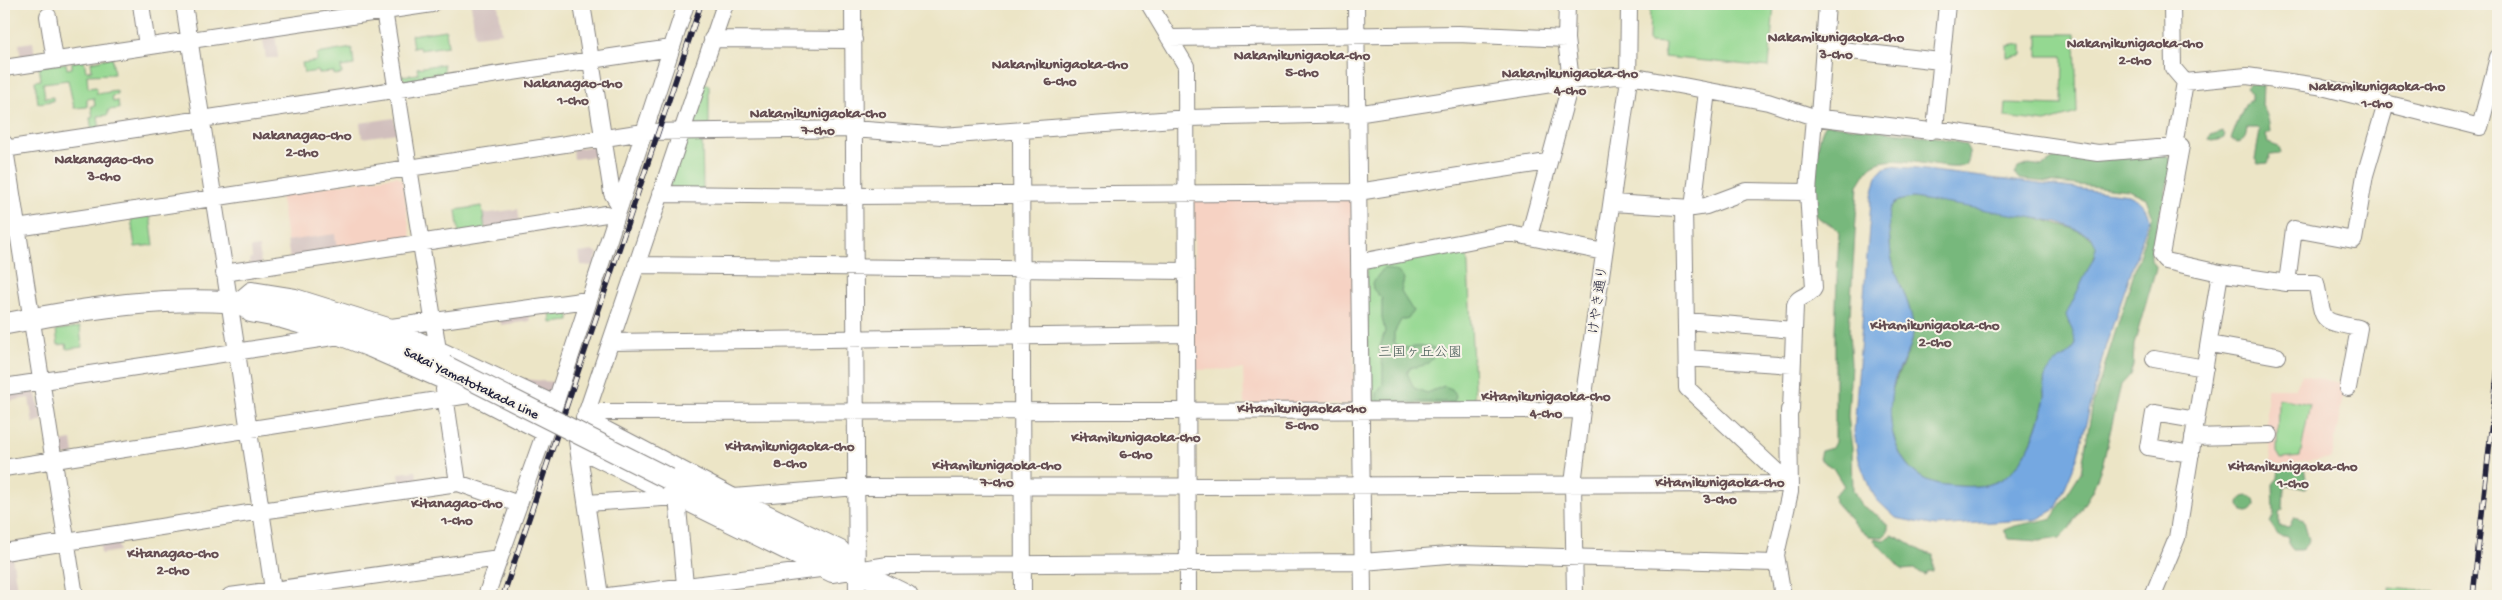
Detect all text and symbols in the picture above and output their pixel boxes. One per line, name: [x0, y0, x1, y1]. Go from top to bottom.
district label: Nakamikunigaoka-cho 3-cho: [1768, 29, 1904, 64]
district label: Nakamikunigaoka-cho 2-cho: [2067, 35, 2203, 70]
district label: Nakamikunigaoka-cho 5-cho: [1234, 47, 1370, 82]
district label: Nakamikunigaoka-cho 6-cho: [992, 56, 1128, 91]
district label: Nakamikunigaoka-cho 4-cho: [1502, 65, 1638, 100]
district label: Nakanagao-cho 1-cho: [524, 75, 623, 110]
district label: Nakamikunigaoka-cho 1-cho: [2309, 78, 2445, 113]
district label: Nakamikunigaoka-cho 7-cho: [750, 105, 886, 140]
district label: Nakanagao-cho 2-cho: [253, 127, 352, 162]
district label: Nakanagao-cho 3-cho: [55, 151, 154, 186]
street label: けやき通り: [1586, 265, 1613, 336]
district label: Kitamikunigaoka-cho 2-cho: [1869, 317, 2000, 352]
street label: Sakai Yamatotakada Line: [400, 344, 542, 425]
park label: 三国ヶ丘公園: [1378, 345, 1462, 362]
district label: Kitamikunigaoka-cho 4-cho: [1480, 388, 1611, 423]
district label: Kitamikunigaoka-cho 5-cho: [1236, 400, 1367, 435]
district label: Kitamikunigaoka-cho 6-cho: [1070, 429, 1201, 464]
district label: Kitamikunigaoka-cho 8-cho: [724, 438, 855, 473]
district label: Kitamikunigaoka-cho 7-cho: [931, 457, 1062, 492]
district label: Kitamikunigaoka-cho 1-cho: [2227, 458, 2358, 493]
district label: Kitamikunigaoka-cho 3-cho: [1654, 474, 1785, 509]
district label: Kitanagao-cho 1-cho: [410, 495, 503, 530]
district label: Kitanagao-cho 2-cho: [126, 545, 219, 580]

